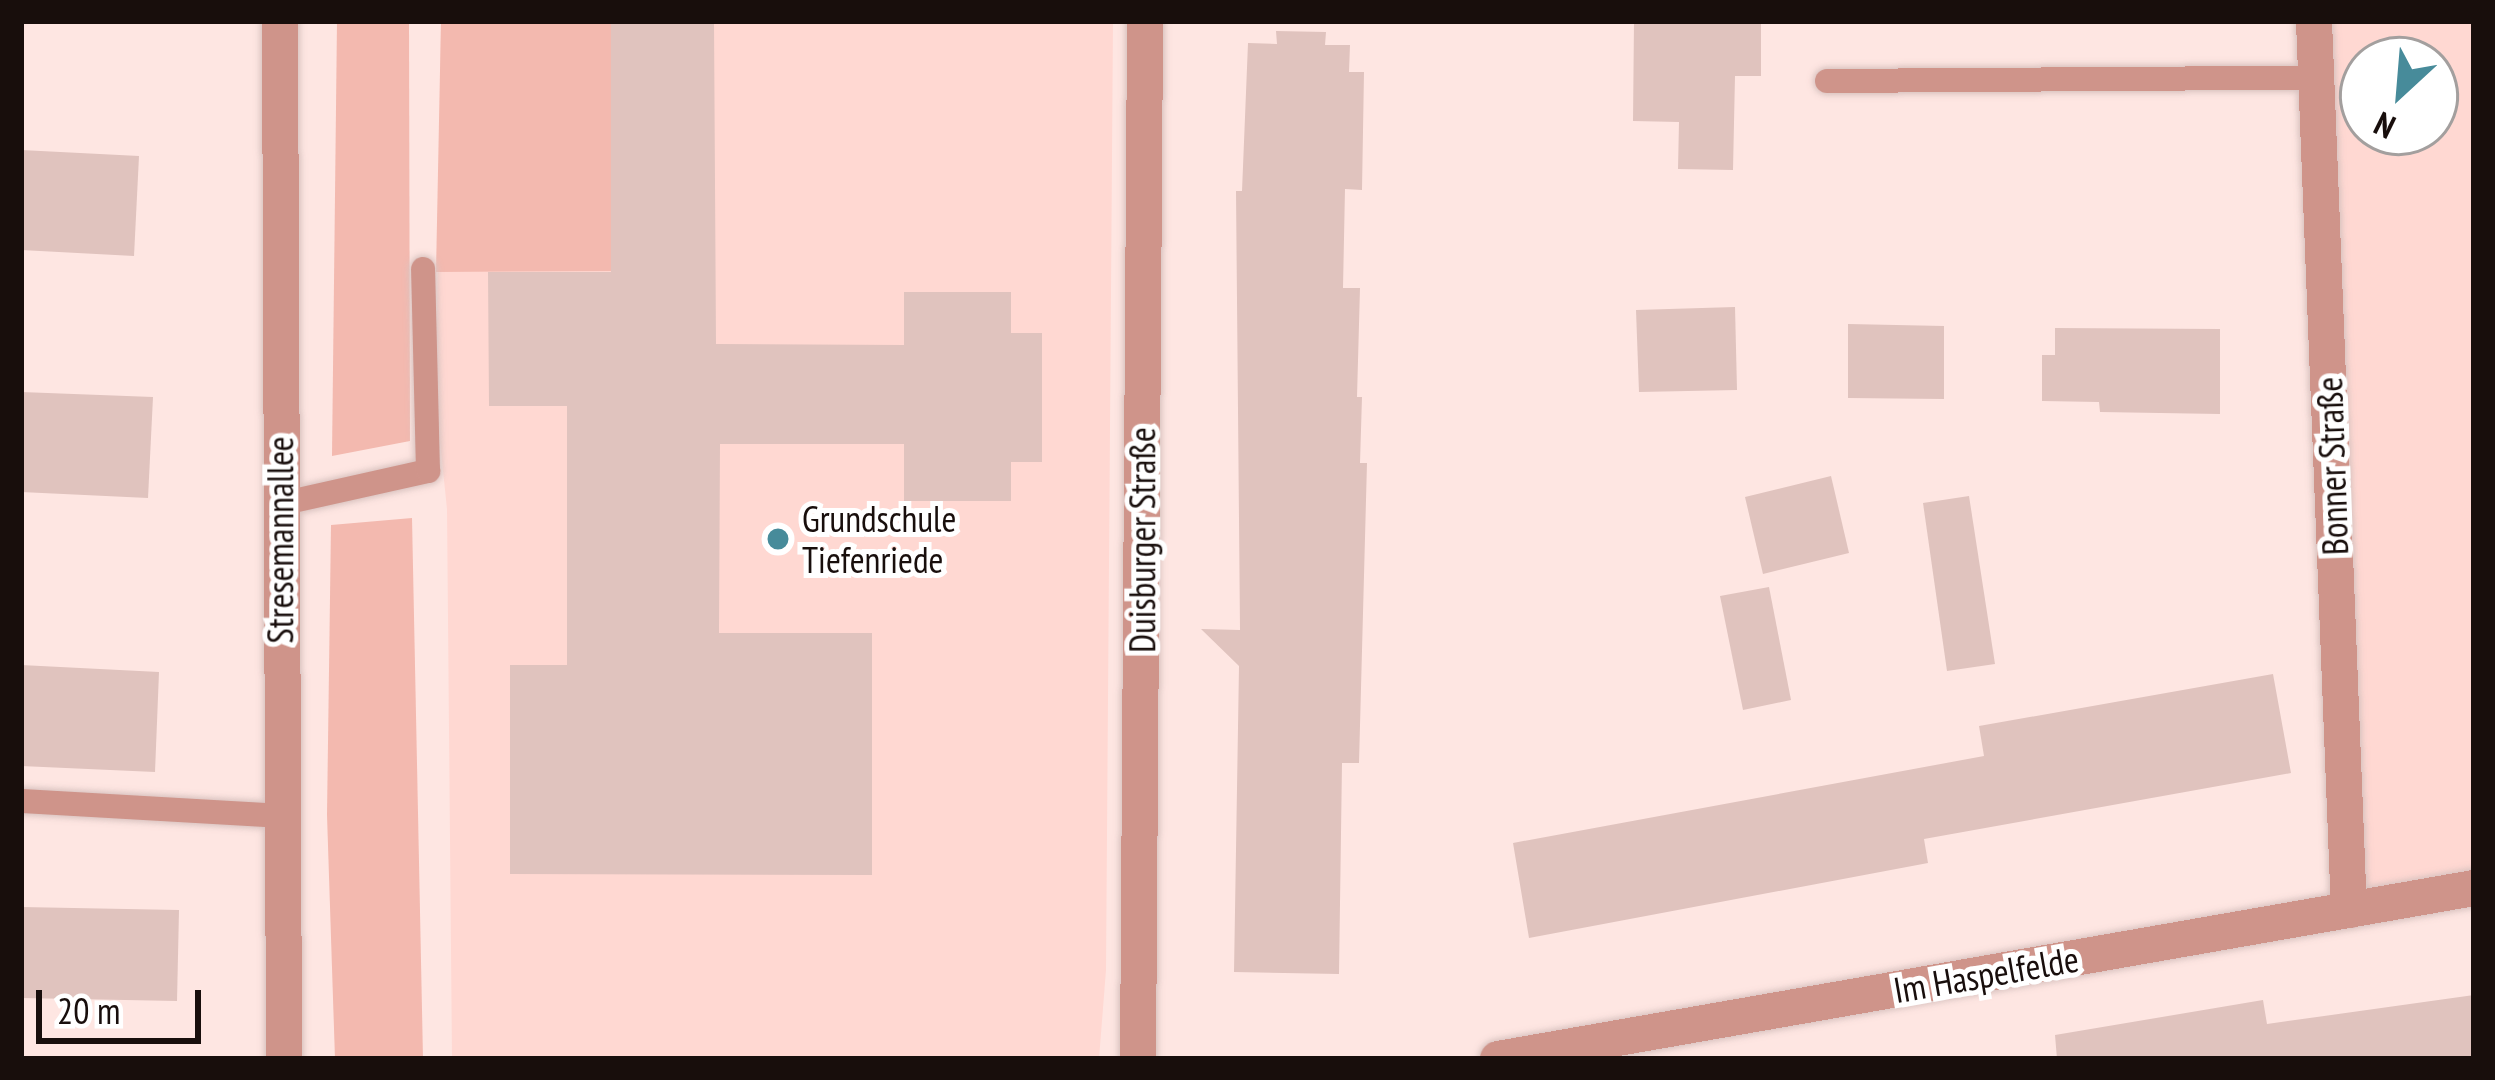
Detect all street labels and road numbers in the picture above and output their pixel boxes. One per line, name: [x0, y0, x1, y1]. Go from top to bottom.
street label: Bonner Straße: [2307, 376, 2357, 556]
street label: Duisburger Straße: [1120, 427, 1164, 653]
street label: Stresemannallee: [258, 436, 302, 644]
street label: Im Haspelfelde: [1890, 936, 2082, 1012]

